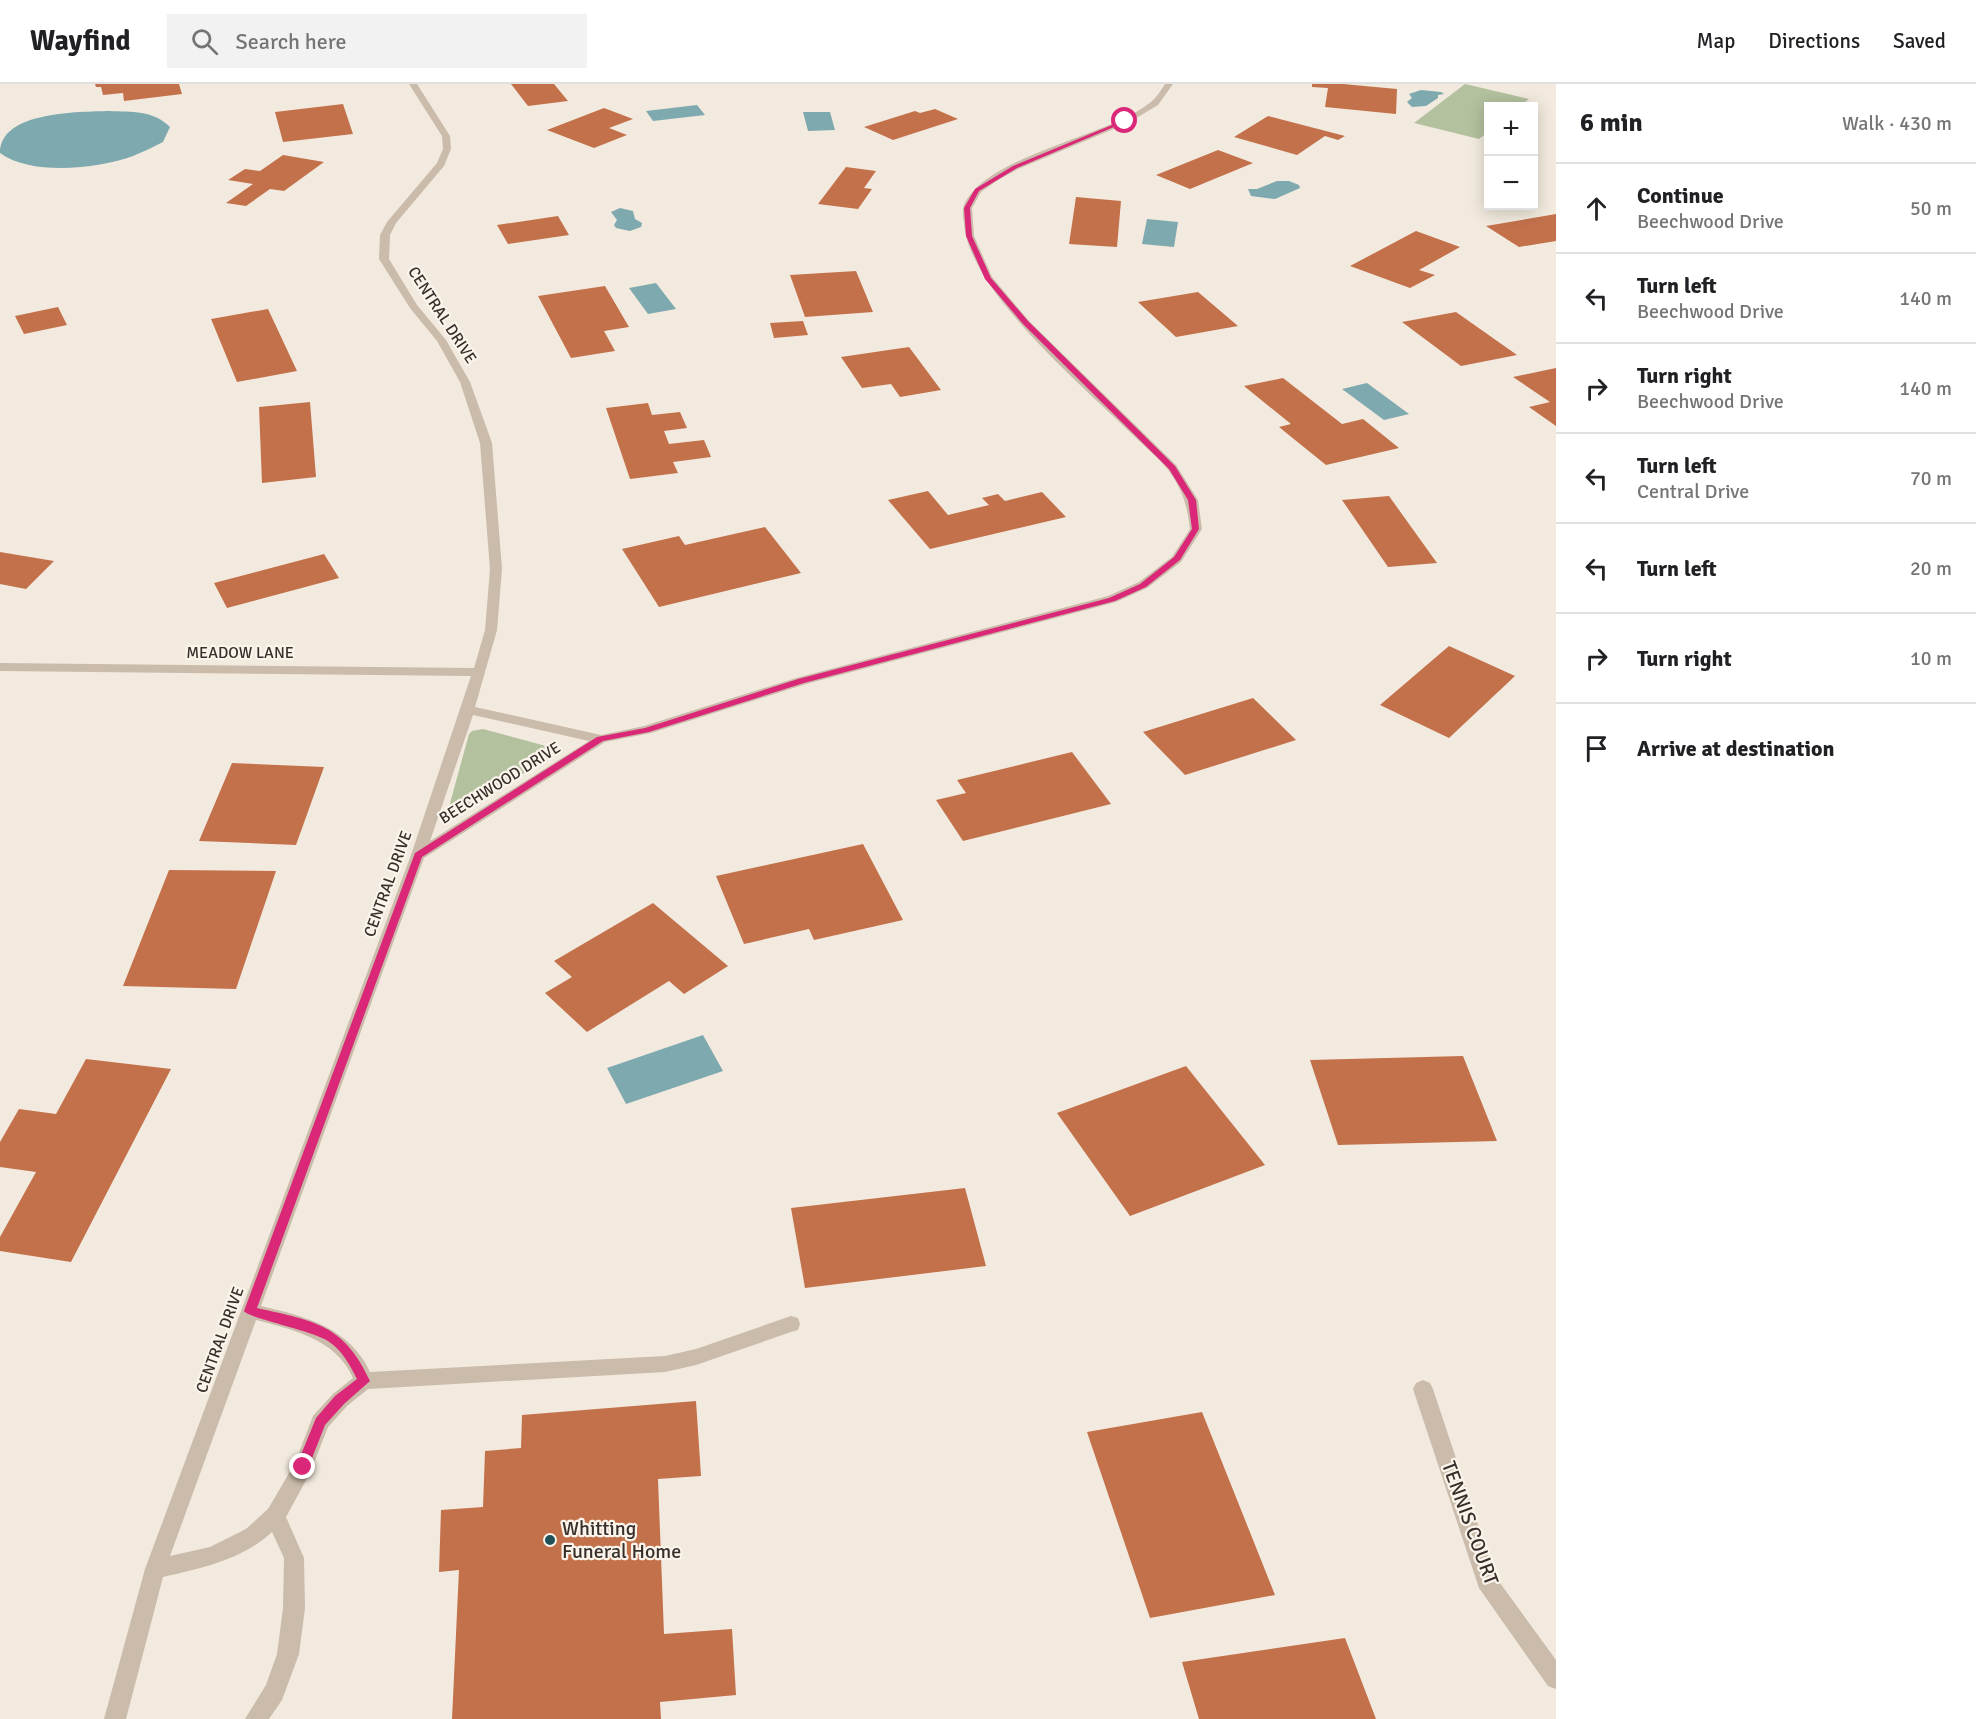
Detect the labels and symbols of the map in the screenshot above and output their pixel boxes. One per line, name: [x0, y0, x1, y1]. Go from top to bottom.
route start: [1111, 107, 1137, 133]
street label: CENTRAL DRIVE: [403, 263, 481, 367]
street label: MEADOW LANE: [186, 643, 294, 663]
street label: BEECHWOOD DRIVE: [436, 738, 564, 828]
street label: CENTRAL DRIVE: [360, 828, 416, 940]
street label: CENTRAL DRIVE: [192, 1284, 248, 1396]
route end: [289, 1453, 315, 1479]
street label: TENNIS COURT: [1436, 1458, 1504, 1588]
place label: Whitting Funeral Home: [562, 1516, 681, 1564]
marker: Whitting Funeral Home: [543, 1533, 557, 1547]

